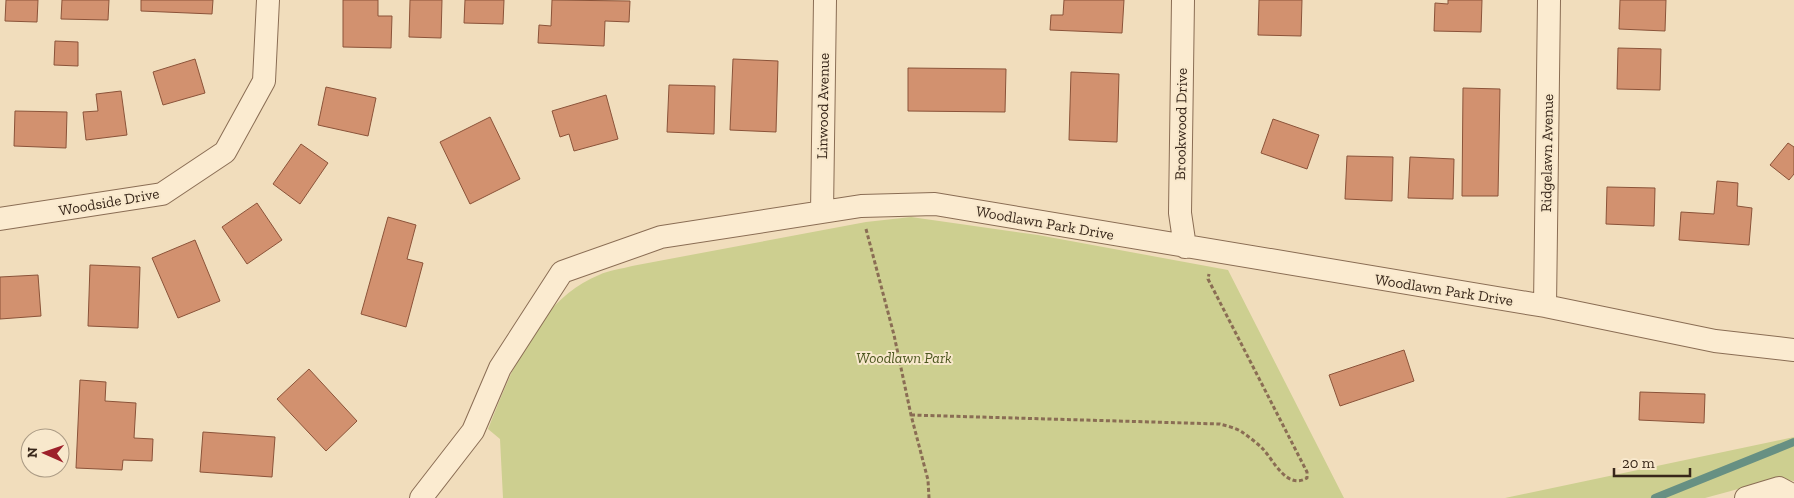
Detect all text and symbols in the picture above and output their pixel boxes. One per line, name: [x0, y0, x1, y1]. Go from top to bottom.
street label: Linwood Avenue: [813, 53, 833, 159]
street label: Brookwood Drive: [1171, 68, 1191, 180]
street label: Ridgelawn Avenue: [1537, 94, 1557, 212]
street label: Woodside Drive: [57, 184, 161, 220]
street label: Woodlawn Park Drive: [975, 202, 1115, 244]
street label: Woodlawn Park Drive: [1374, 270, 1514, 310]
park label: Woodlawn Park: [856, 349, 952, 367]
north arrow: [20, 428, 70, 478]
scale bar: [1614, 446, 1690, 478]
text: N: [24, 447, 41, 458]
text: 20 m: [1622, 454, 1655, 472]

